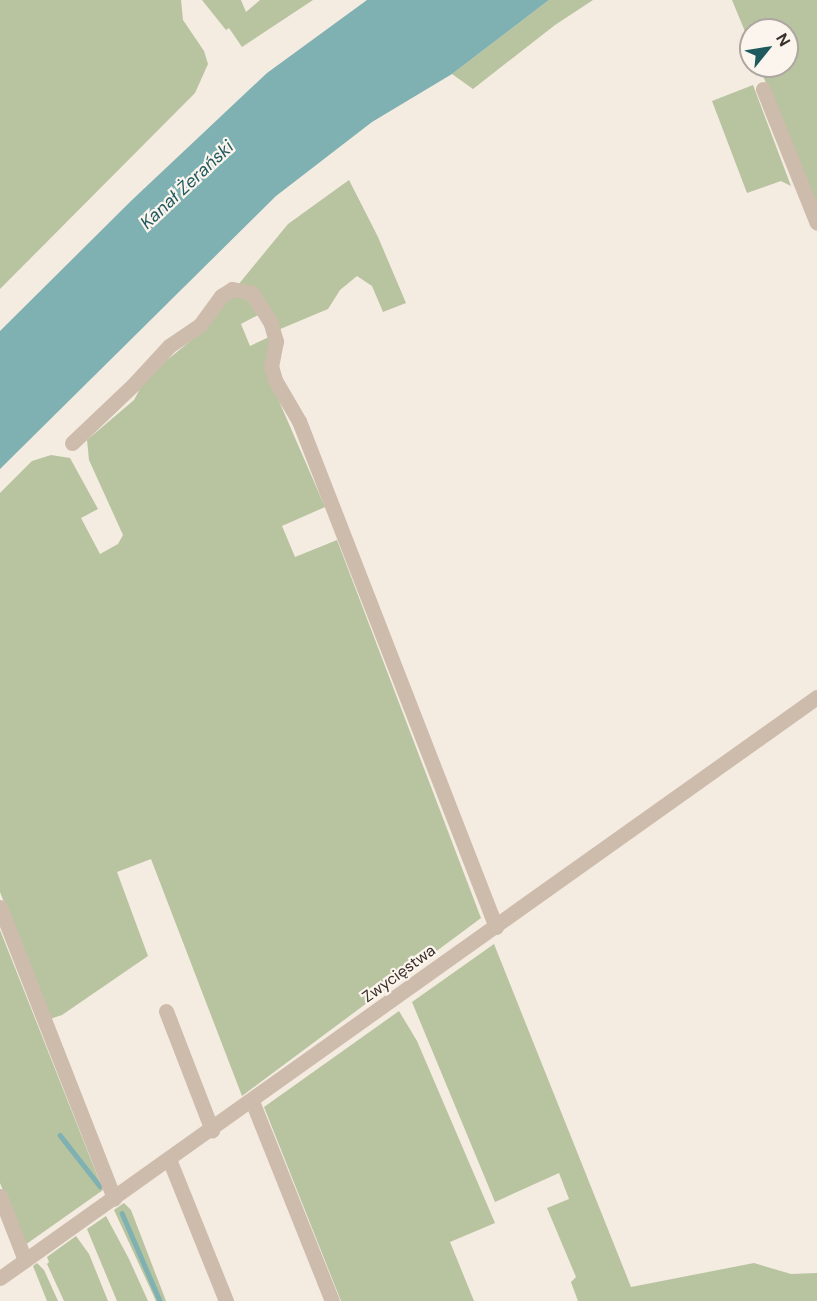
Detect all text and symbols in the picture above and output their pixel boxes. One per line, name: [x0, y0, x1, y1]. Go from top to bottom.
north arrow: [739, 18, 799, 78]
text: N: [771, 29, 795, 50]
water label: Kanał Żerański: [136, 136, 238, 234]
street label: Zwycięstwa: [359, 941, 439, 1007]

